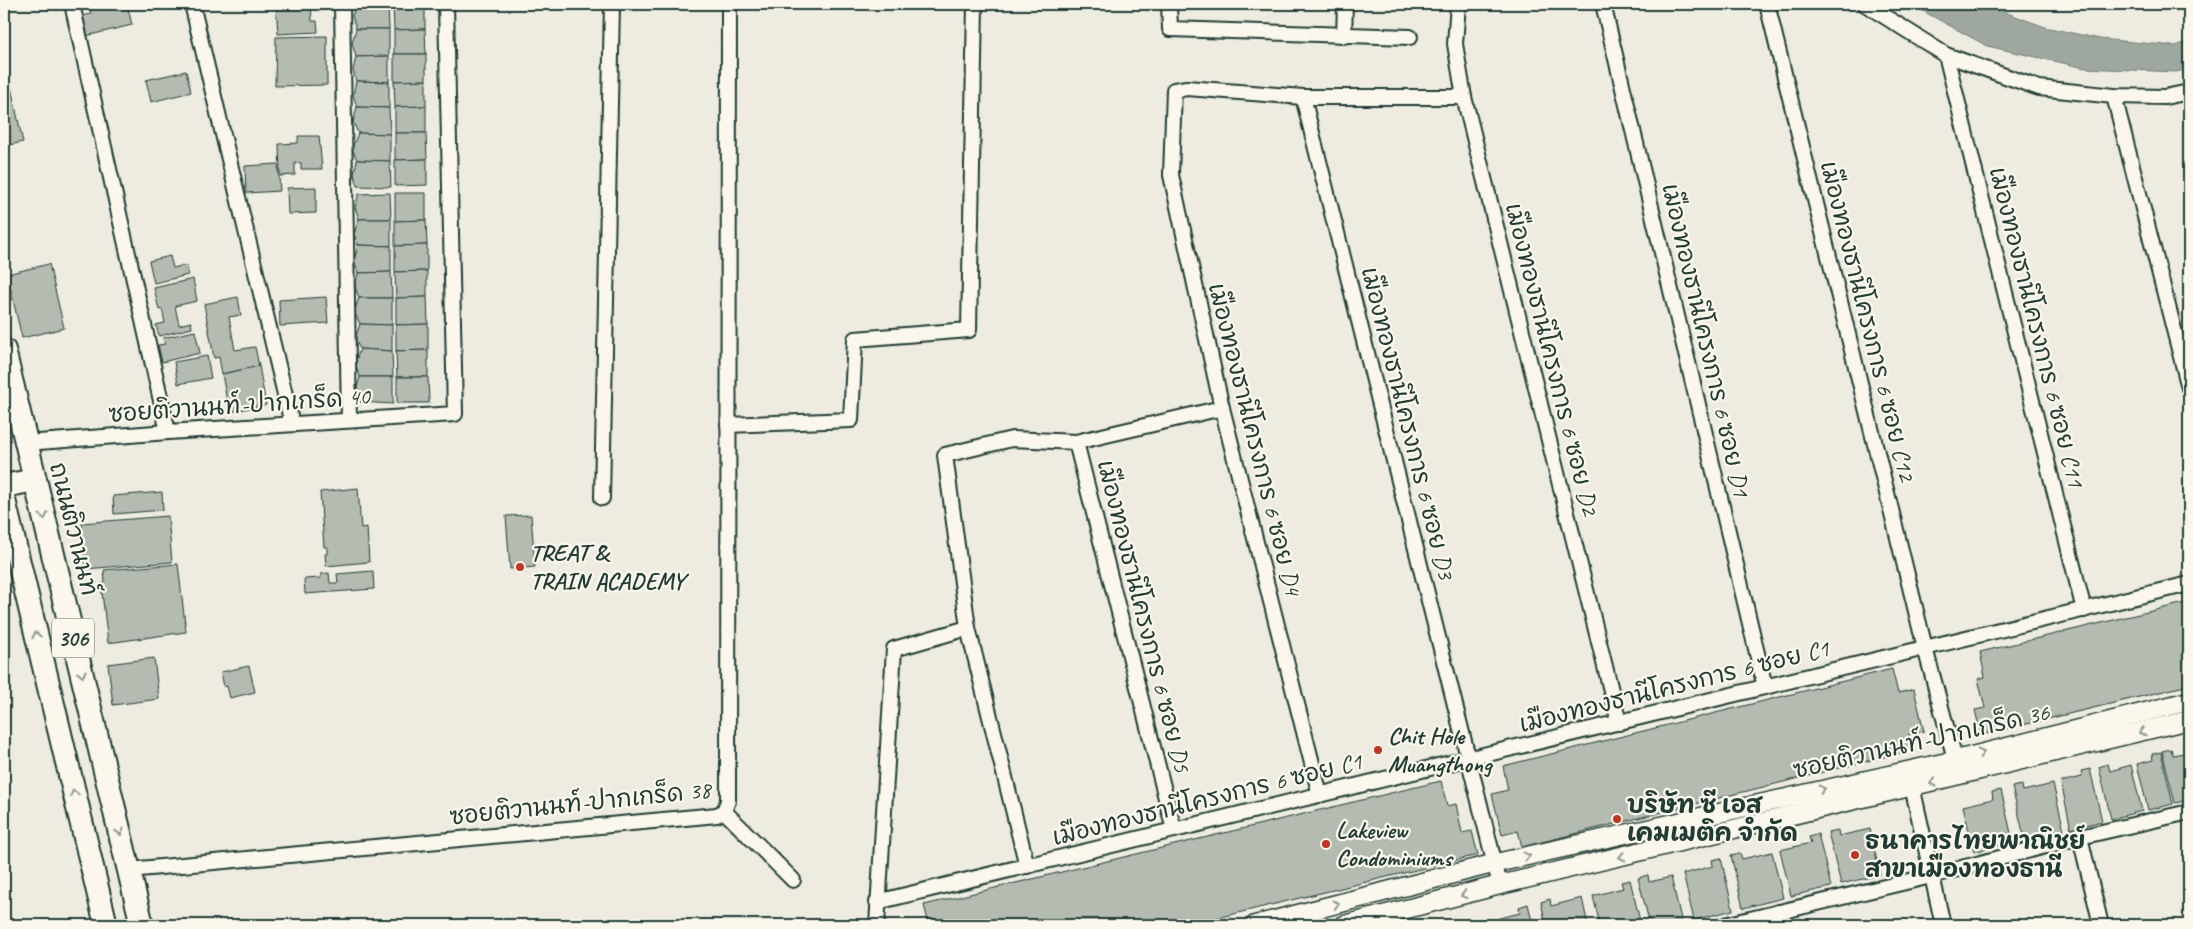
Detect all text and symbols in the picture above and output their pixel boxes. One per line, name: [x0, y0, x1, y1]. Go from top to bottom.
street label: เมืองทองธานีโครงการ 6 ซอย C12: [1814, 158, 1924, 486]
street label: เมืองทองธานีโครงการ 6 ซอย C11: [1983, 164, 2093, 491]
street label: เมืองทองธานีโครงการ 6 ซอย D1: [1655, 180, 1758, 501]
street label: เมืองทองธานีโครงการ 6 ซอย D2: [1499, 200, 1607, 520]
street label: เมืองทองธานีโครงการ 6 ซอย D3: [1355, 264, 1463, 584]
street label: เมืองทองธานีโครงการ 6 ซอย D4: [1202, 280, 1310, 600]
street label: ซอยติวานนท์-ปากเกร็ด 40: [107, 380, 373, 429]
street label: เมืองทองธานีโครงการ 6 ซอย D5: [1091, 457, 1199, 776]
street label: ถนนติวานนท์: [43, 459, 106, 599]
one-way arrow: [38, 512, 49, 521]
place label: TREAT & TRAIN ACADEMY: [530, 538, 689, 596]
marker: TREAT & TRAIN ACADEMY: [514, 561, 526, 573]
road number: 306: [52, 618, 94, 658]
one-way arrow: [32, 631, 42, 639]
street label: เมืองทองธานีโครงการ 6 ซอย C1: [1516, 632, 1833, 739]
one-way arrow: [76, 670, 87, 679]
street label: ซอยติวานนท์-ปากเกร็ด 36: [1790, 696, 2053, 785]
place label: Chit Hole Muangthong: [1388, 721, 1494, 779]
one-way arrow: [2137, 726, 2146, 737]
marker: Chit Hole Muangthong: [1372, 744, 1384, 756]
street label: เมืองทองธานีโครงการ 6 ซอย C1: [1049, 745, 1366, 852]
one-way arrow: [1976, 748, 1985, 759]
street label: ซอยติวานนท์-ปากเกร็ด 38: [448, 773, 714, 832]
one-way arrow: [1929, 777, 1938, 788]
one-way arrow: [1818, 784, 1827, 795]
one-way arrow: [69, 788, 80, 797]
place label: บริษัท ซี เอส เคมเมติค จำกัด: [1627, 789, 1798, 848]
marker: บริษัท ซี เอส เคมเมติค จำกัด: [1611, 813, 1623, 825]
place label: Lakeview Condominiums: [1336, 815, 1454, 873]
place label: ธนาคารไทยพาณิชย์ สาขาเมืองทองธานี: [1865, 824, 2086, 884]
one-way arrow: [114, 828, 125, 837]
marker: Lakeview Condominiums: [1320, 838, 1332, 850]
marker: ธนาคารไทยพาณิชย์ สาขาเมืองทองธานี: [1849, 849, 1861, 861]
one-way arrow: [1523, 851, 1532, 862]
one-way arrow: [1617, 851, 1626, 862]
one-way arrow: [1459, 889, 1468, 900]
one-way arrow: [1331, 899, 1340, 910]

